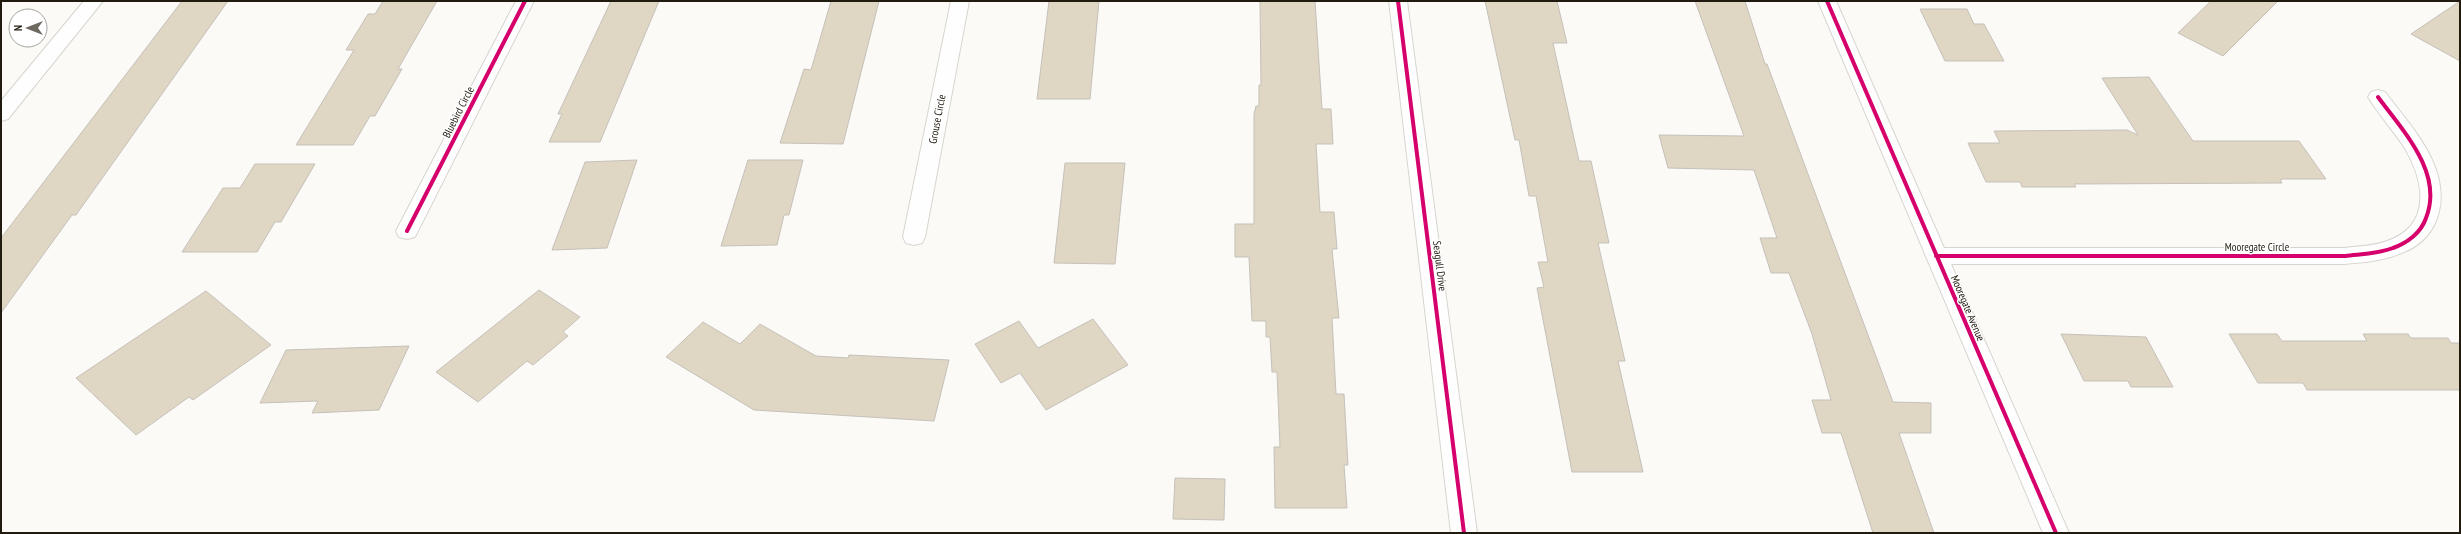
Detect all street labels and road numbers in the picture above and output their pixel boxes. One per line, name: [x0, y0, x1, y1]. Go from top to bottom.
street label: Bluebird Circle: [439, 84, 477, 140]
street label: Grouse Circle: [925, 93, 949, 145]
street label: Seagull Drive: [1430, 240, 1450, 292]
street label: Mooregate Circle: [2225, 240, 2290, 254]
street label: Mooregate Avenue: [1948, 273, 1988, 344]

